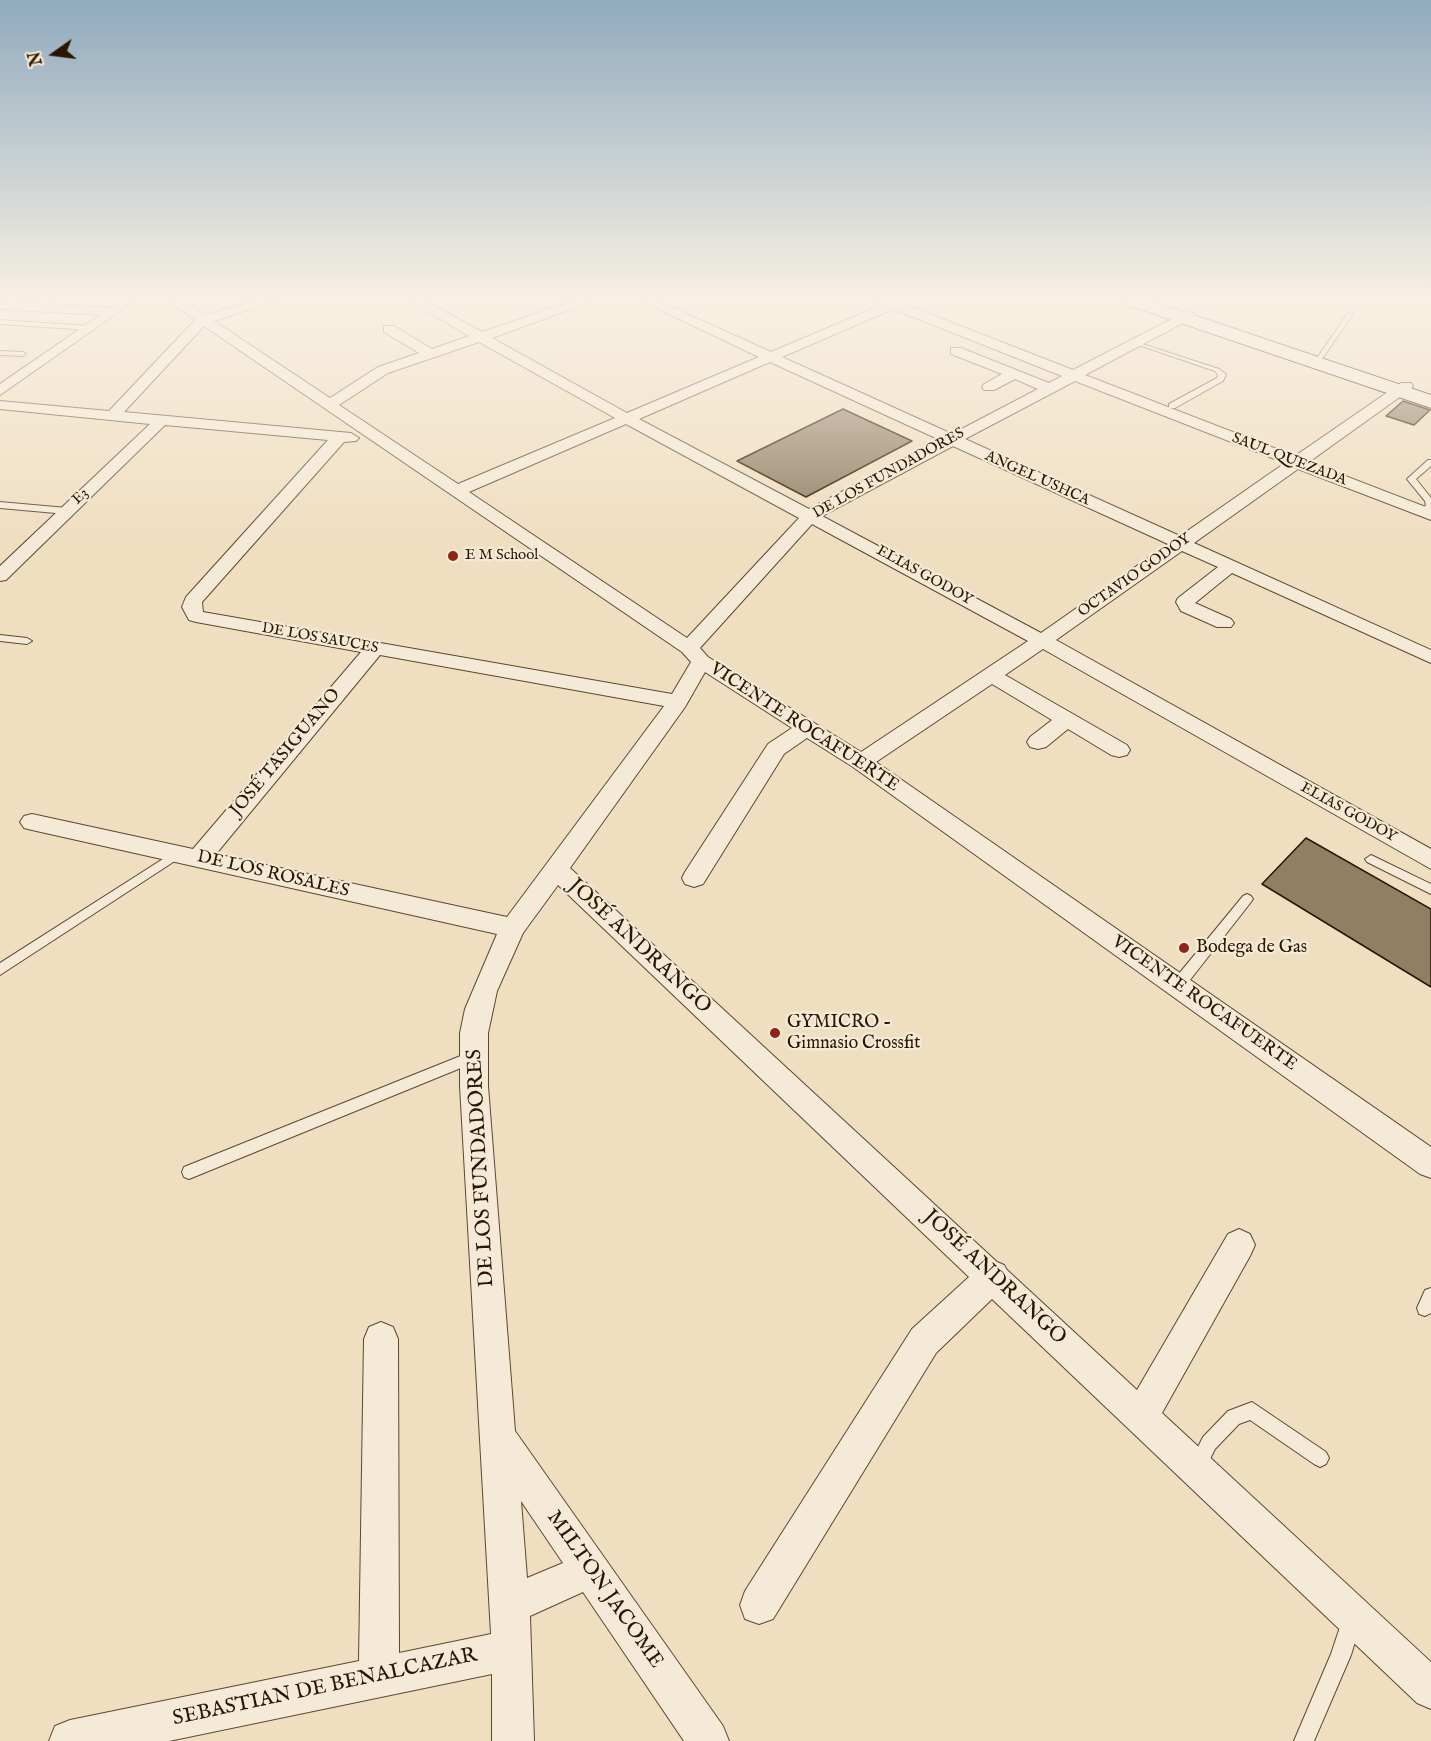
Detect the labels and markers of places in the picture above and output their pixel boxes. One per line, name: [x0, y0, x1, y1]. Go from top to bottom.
place label: E M School: [465, 547, 538, 565]
marker: E M School: [446, 549, 460, 563]
place label: Bodega de Gas: [1196, 937, 1307, 959]
marker: Bodega de Gas: [1177, 941, 1191, 955]
place label: GYMICRO - Gimnasio Crossfit: [787, 1012, 921, 1054]
marker: GYMICRO - Gimnasio Crossfit: [768, 1026, 782, 1040]

